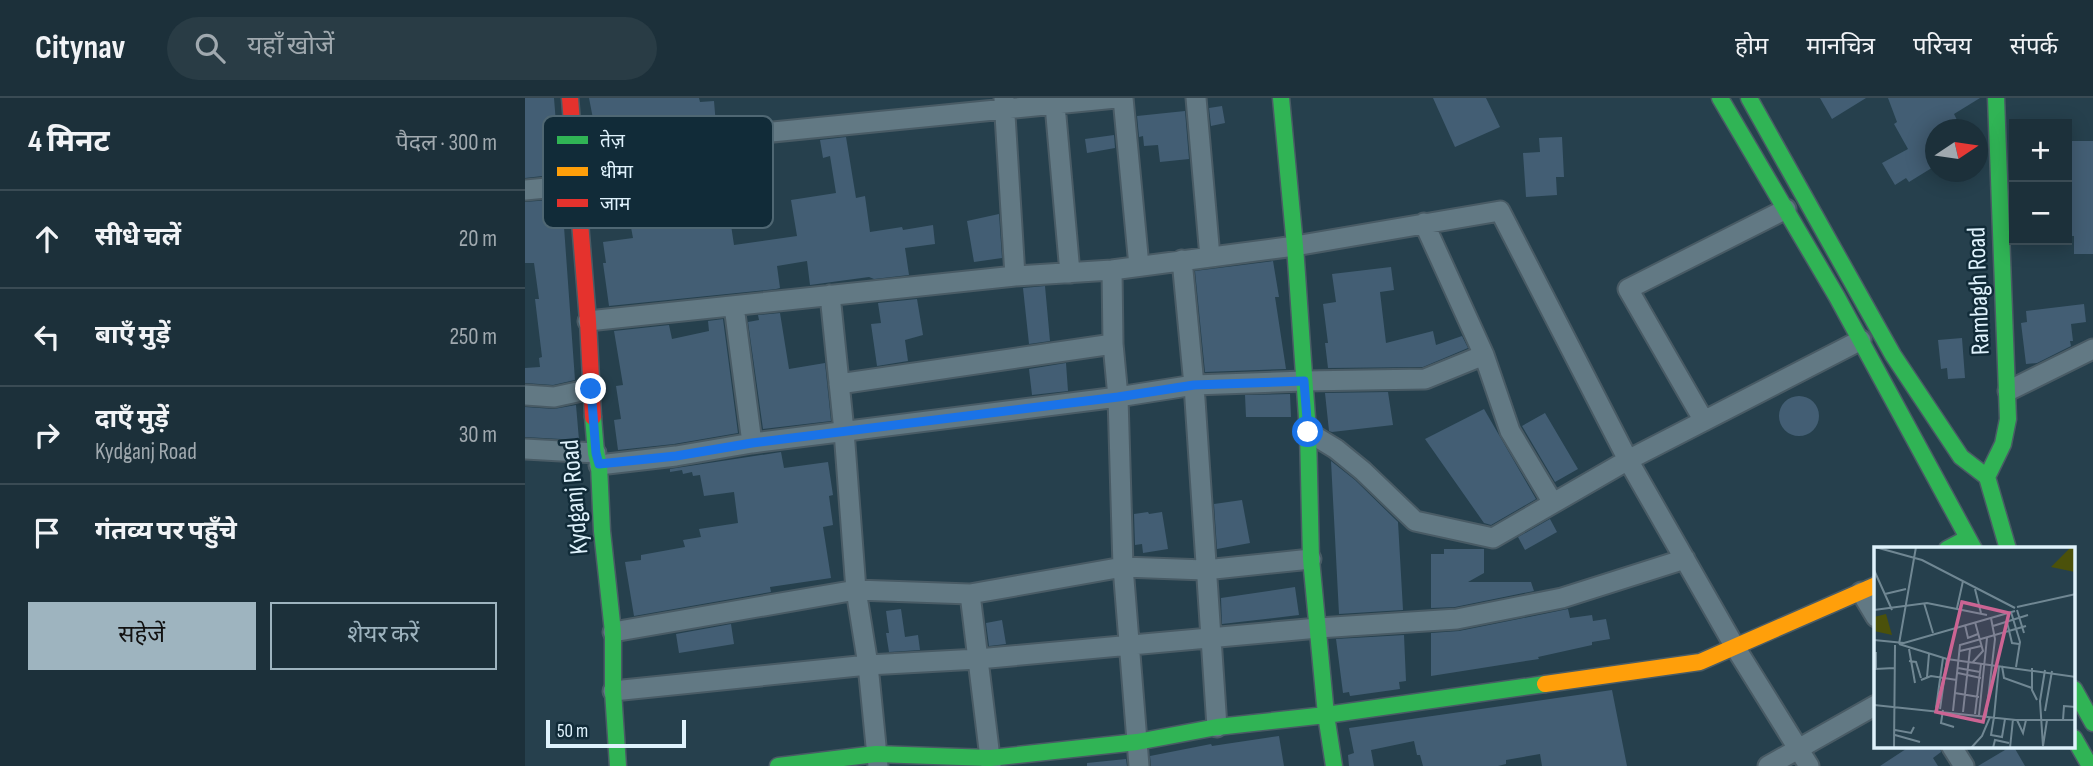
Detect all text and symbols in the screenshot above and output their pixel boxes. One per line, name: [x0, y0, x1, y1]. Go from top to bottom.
search box: [167, 17, 657, 80]
text: Citynav: [35, 28, 125, 68]
icon: search: [191, 29, 229, 67]
text: यहाँ खोजें: [247, 31, 334, 62]
text: होम: [1735, 32, 1768, 61]
text: मानचित्र: [1806, 32, 1875, 61]
text: परिचय: [1913, 32, 1972, 61]
text: संपर्क: [2010, 32, 2058, 61]
legend: [543, 116, 773, 228]
north arrow: [1925, 119, 1988, 182]
map controls: [2009, 119, 2072, 245]
button: +: [2009, 119, 2072, 182]
text: 4 मिनट: [28, 124, 110, 160]
text: पैदल · 300 m: [396, 129, 497, 157]
text: तेज़: [600, 129, 626, 153]
text: धीमा: [600, 161, 634, 184]
button: −: [2009, 182, 2072, 245]
text: जाम: [600, 193, 631, 216]
icon: ahead: [28, 220, 66, 258]
text: सीधे चलें: [95, 222, 181, 253]
text: 20 m: [459, 225, 497, 253]
street label: Rambagh Road: [1961, 226, 1997, 356]
icon: left: [28, 318, 66, 356]
text: बाएँ मुड़ें: [95, 320, 170, 351]
text: 250 m: [450, 323, 497, 351]
route end: [575, 373, 606, 404]
text: दाएँ मुड़ें: [95, 404, 169, 435]
icon: right: [28, 416, 66, 454]
route start: [1292, 416, 1323, 447]
text: 30 m: [459, 421, 497, 449]
text: Kydganj Road: [95, 438, 197, 466]
street label: Kydganj Road: [555, 438, 595, 556]
icon: arrive: [28, 514, 66, 552]
text: गंतव्य पर पहुँचे: [95, 516, 237, 547]
inset map: [1874, 547, 2075, 748]
button: सहेजें: [28, 602, 256, 670]
button: शेयर करें: [270, 602, 497, 670]
scale bar: [546, 717, 686, 749]
text: 50 m: [557, 720, 588, 743]

